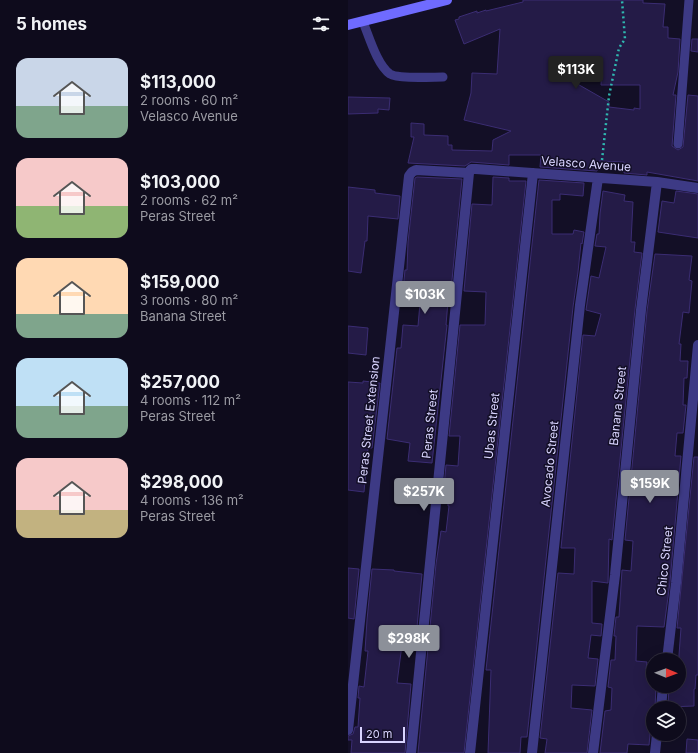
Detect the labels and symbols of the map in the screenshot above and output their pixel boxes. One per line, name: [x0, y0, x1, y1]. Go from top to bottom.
pin: $113K: [548, 56, 604, 90]
street label: Velasco Avenue: [541, 153, 632, 174]
pin: $103K: [397, 281, 453, 315]
street label: Peras Street Extension: [354, 355, 383, 484]
street label: Banana Street: [606, 366, 629, 446]
street label: Peras Street: [418, 389, 441, 459]
street label: Ubas Street: [481, 392, 502, 460]
street label: Avocado Street: [538, 420, 561, 508]
pin: $159K: [622, 470, 678, 504]
pin: $257K: [396, 478, 452, 512]
street label: Chico Street: [653, 525, 676, 597]
pin: $298K: [381, 625, 437, 659]
north arrow: [646, 653, 686, 693]
scale bar: [360, 725, 405, 744]

